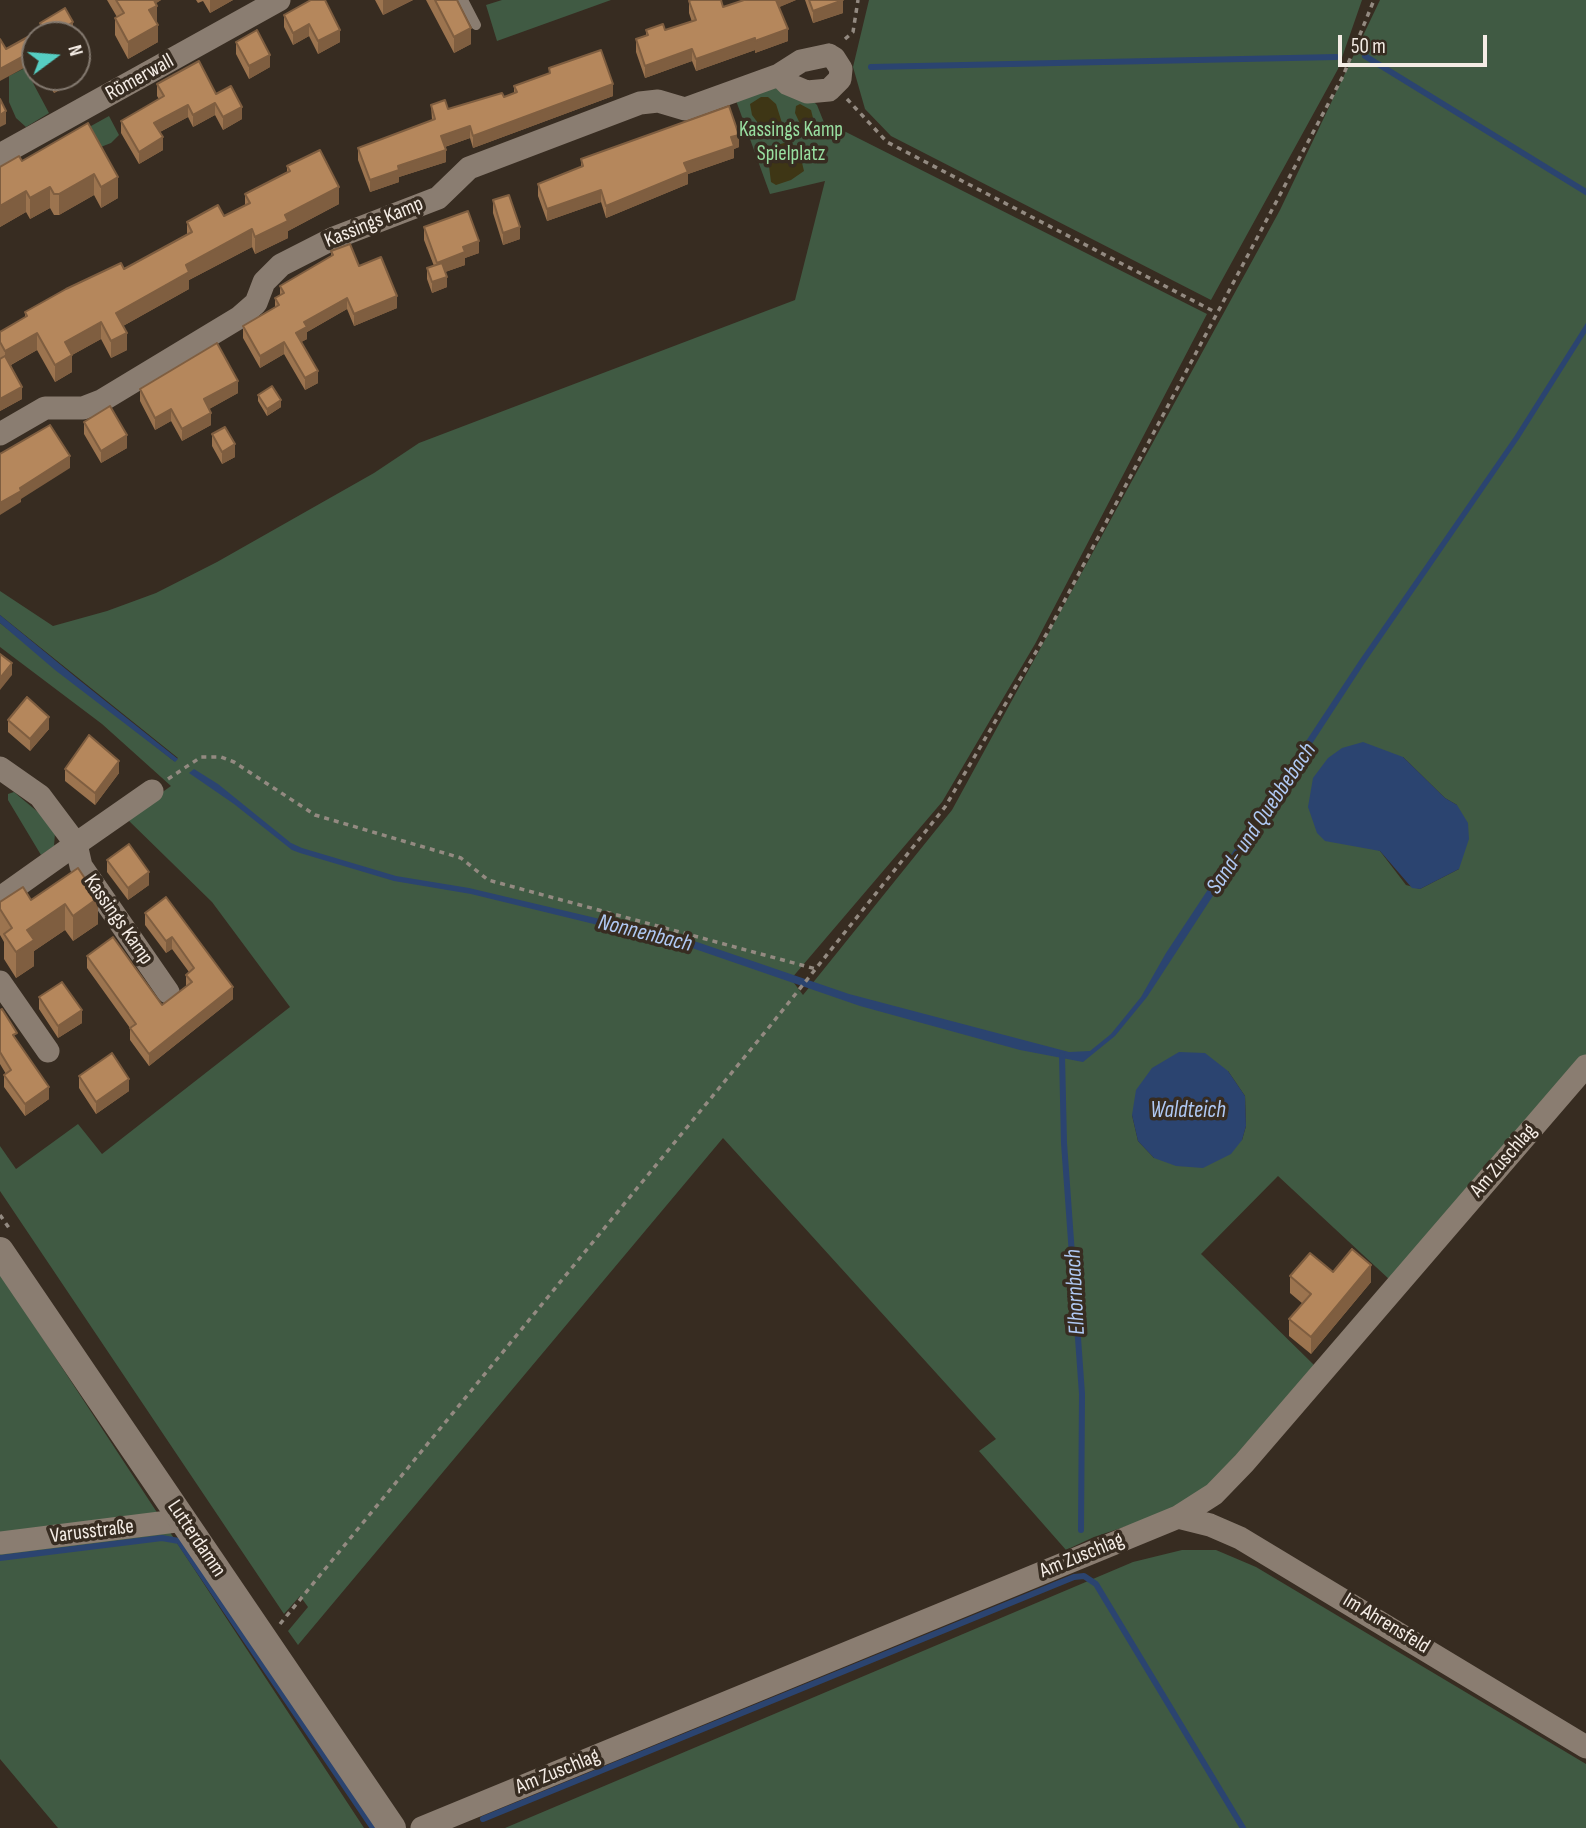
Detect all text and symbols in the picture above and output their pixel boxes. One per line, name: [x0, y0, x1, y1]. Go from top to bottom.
north arrow: [21, 21, 91, 91]
scale bar: [1341, 21, 1490, 65]
text: 50 m: [1351, 34, 1386, 59]
text: N: [62, 43, 87, 59]
street label: Römerwall: [102, 49, 178, 107]
park label: Kassings Kamp Spielplatz: [739, 118, 843, 168]
street label: Kassings Kamp: [321, 192, 427, 254]
water label: Sand- und Quebbebach: [1201, 738, 1323, 900]
street label: Kassings Kamp: [78, 870, 158, 970]
water label: Nonnenbach: [595, 909, 695, 959]
water label: Waldteich: [1150, 1097, 1226, 1125]
street label: Am Zuschlag: [1465, 1119, 1543, 1203]
water label: Elhornbach: [1060, 1248, 1092, 1336]
street label: Lutterdamm: [161, 1496, 231, 1582]
street label: Varusstraße: [49, 1514, 135, 1550]
street label: Am Zuschlag: [1036, 1528, 1128, 1584]
street label: Im Ahrensfeld: [1338, 1588, 1434, 1660]
street label: Am Zuschlag: [512, 1744, 604, 1800]

